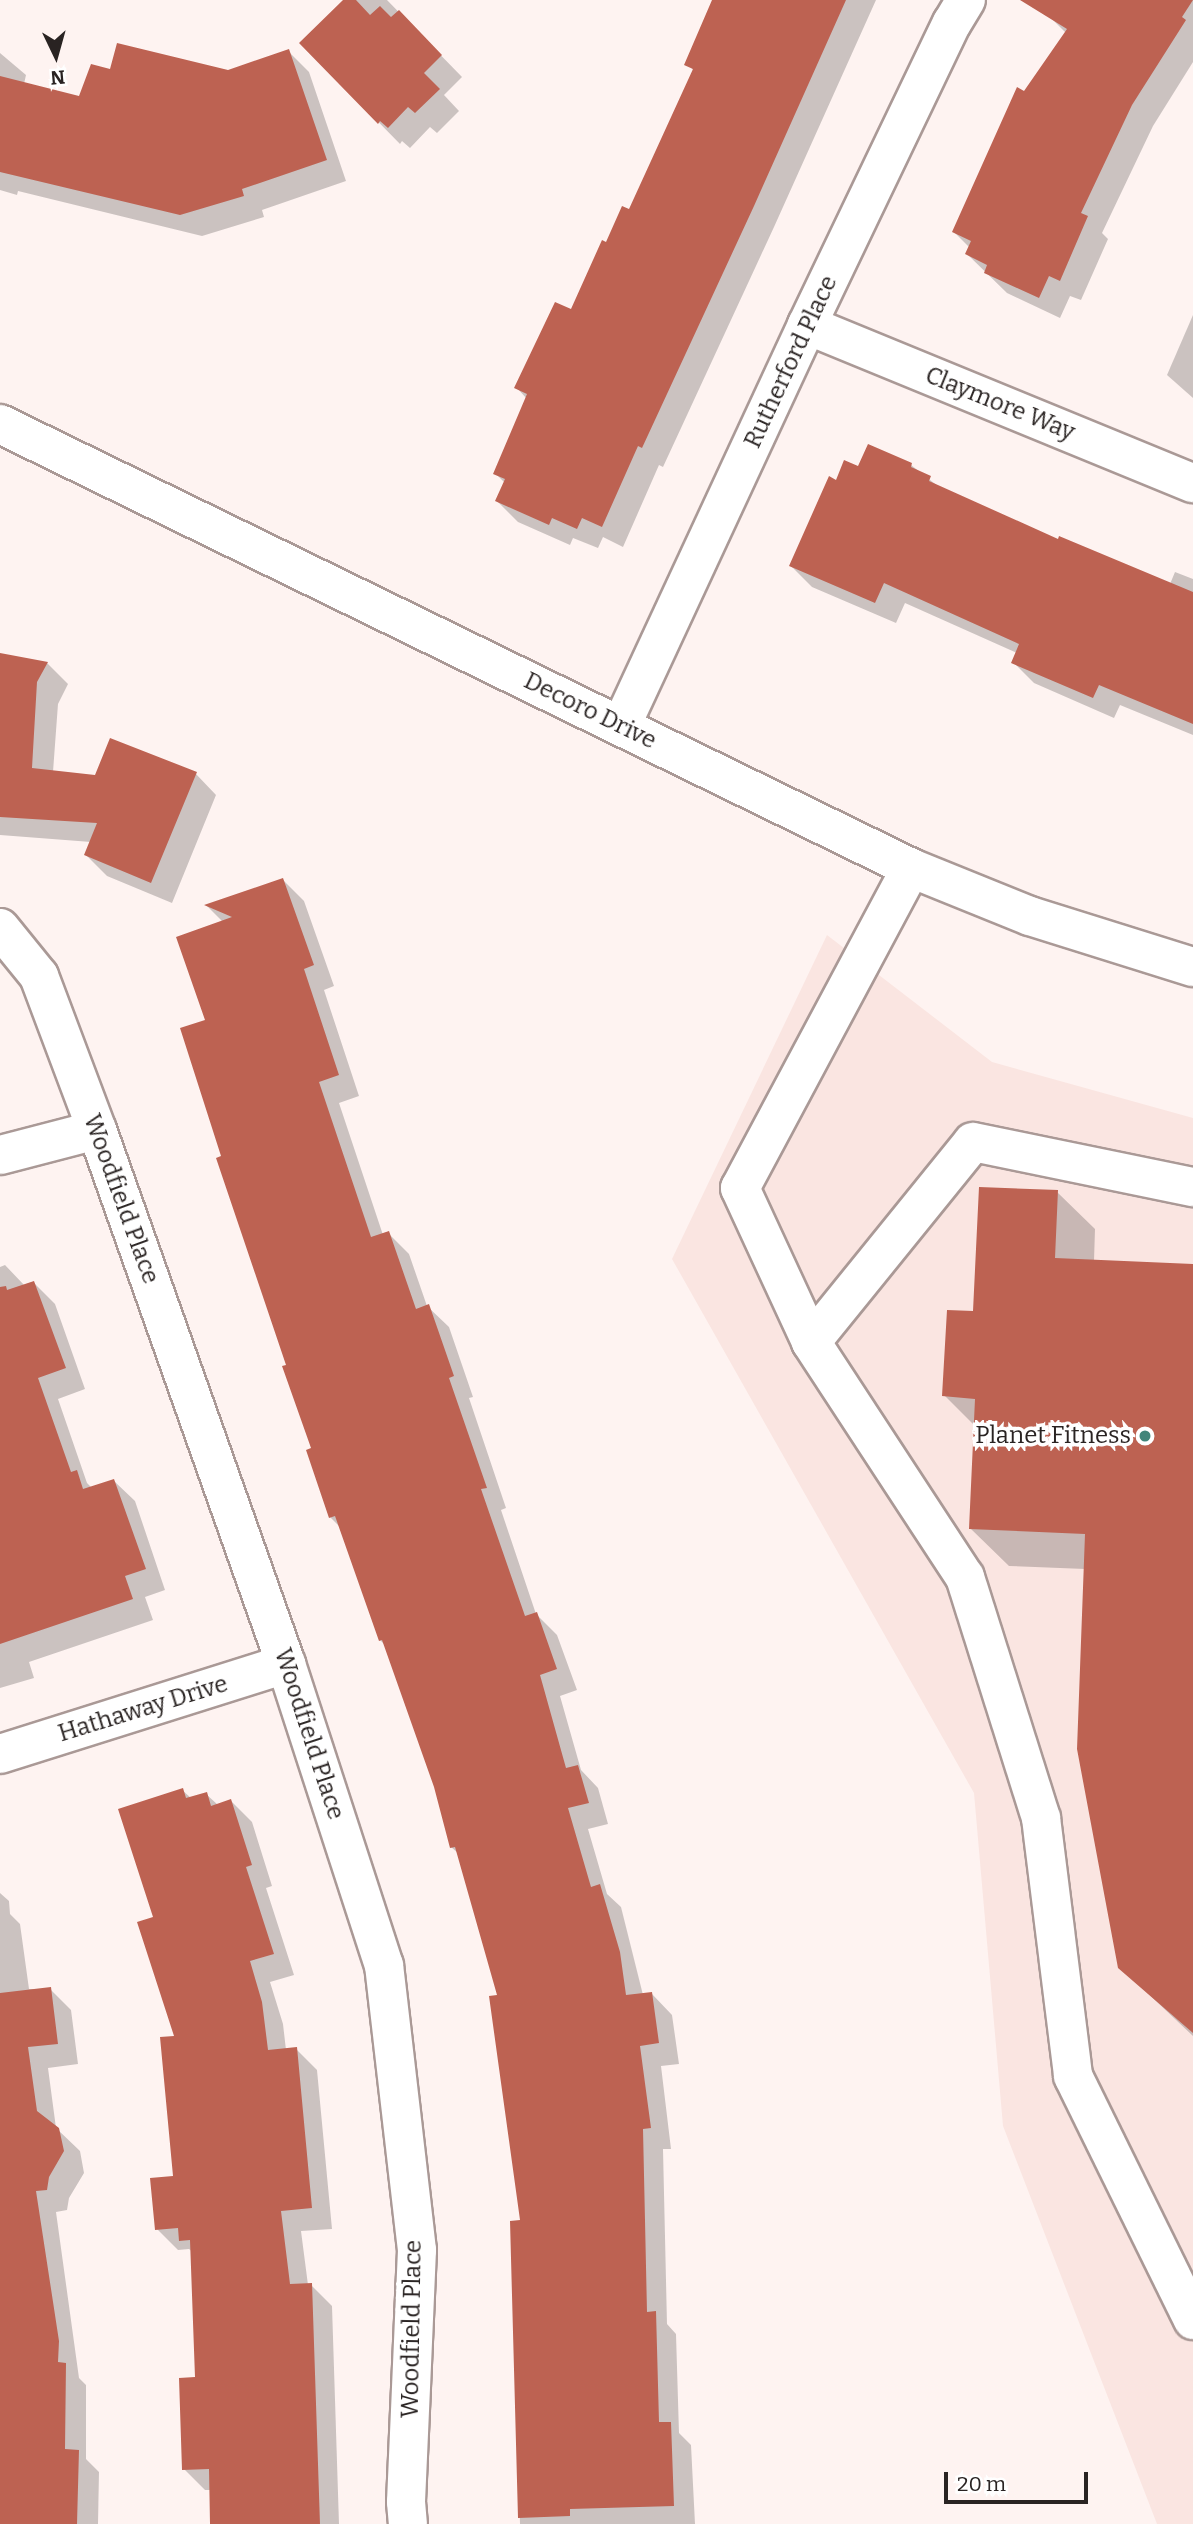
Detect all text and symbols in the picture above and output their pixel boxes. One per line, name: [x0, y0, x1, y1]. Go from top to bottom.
north arrow: [21, 21, 91, 91]
text: N: [50, 65, 66, 90]
street label: Rutherford Place: [738, 271, 844, 453]
street label: Claymore Way: [921, 361, 1079, 447]
street label: Decoro Drive: [519, 667, 661, 755]
street label: Woodfield Place: [77, 1110, 165, 1288]
place label: Planet Fitness: [975, 1422, 1131, 1450]
marker: Planet Fitness: [1137, 1428, 1153, 1444]
street label: Woodfield Place: [268, 1645, 350, 1823]
street label: Hathaway Drive: [55, 1670, 231, 1748]
street label: Woodfield Place: [396, 2240, 428, 2418]
scale bar: [948, 2458, 1092, 2502]
text: 20 m: [957, 2471, 1006, 2497]

